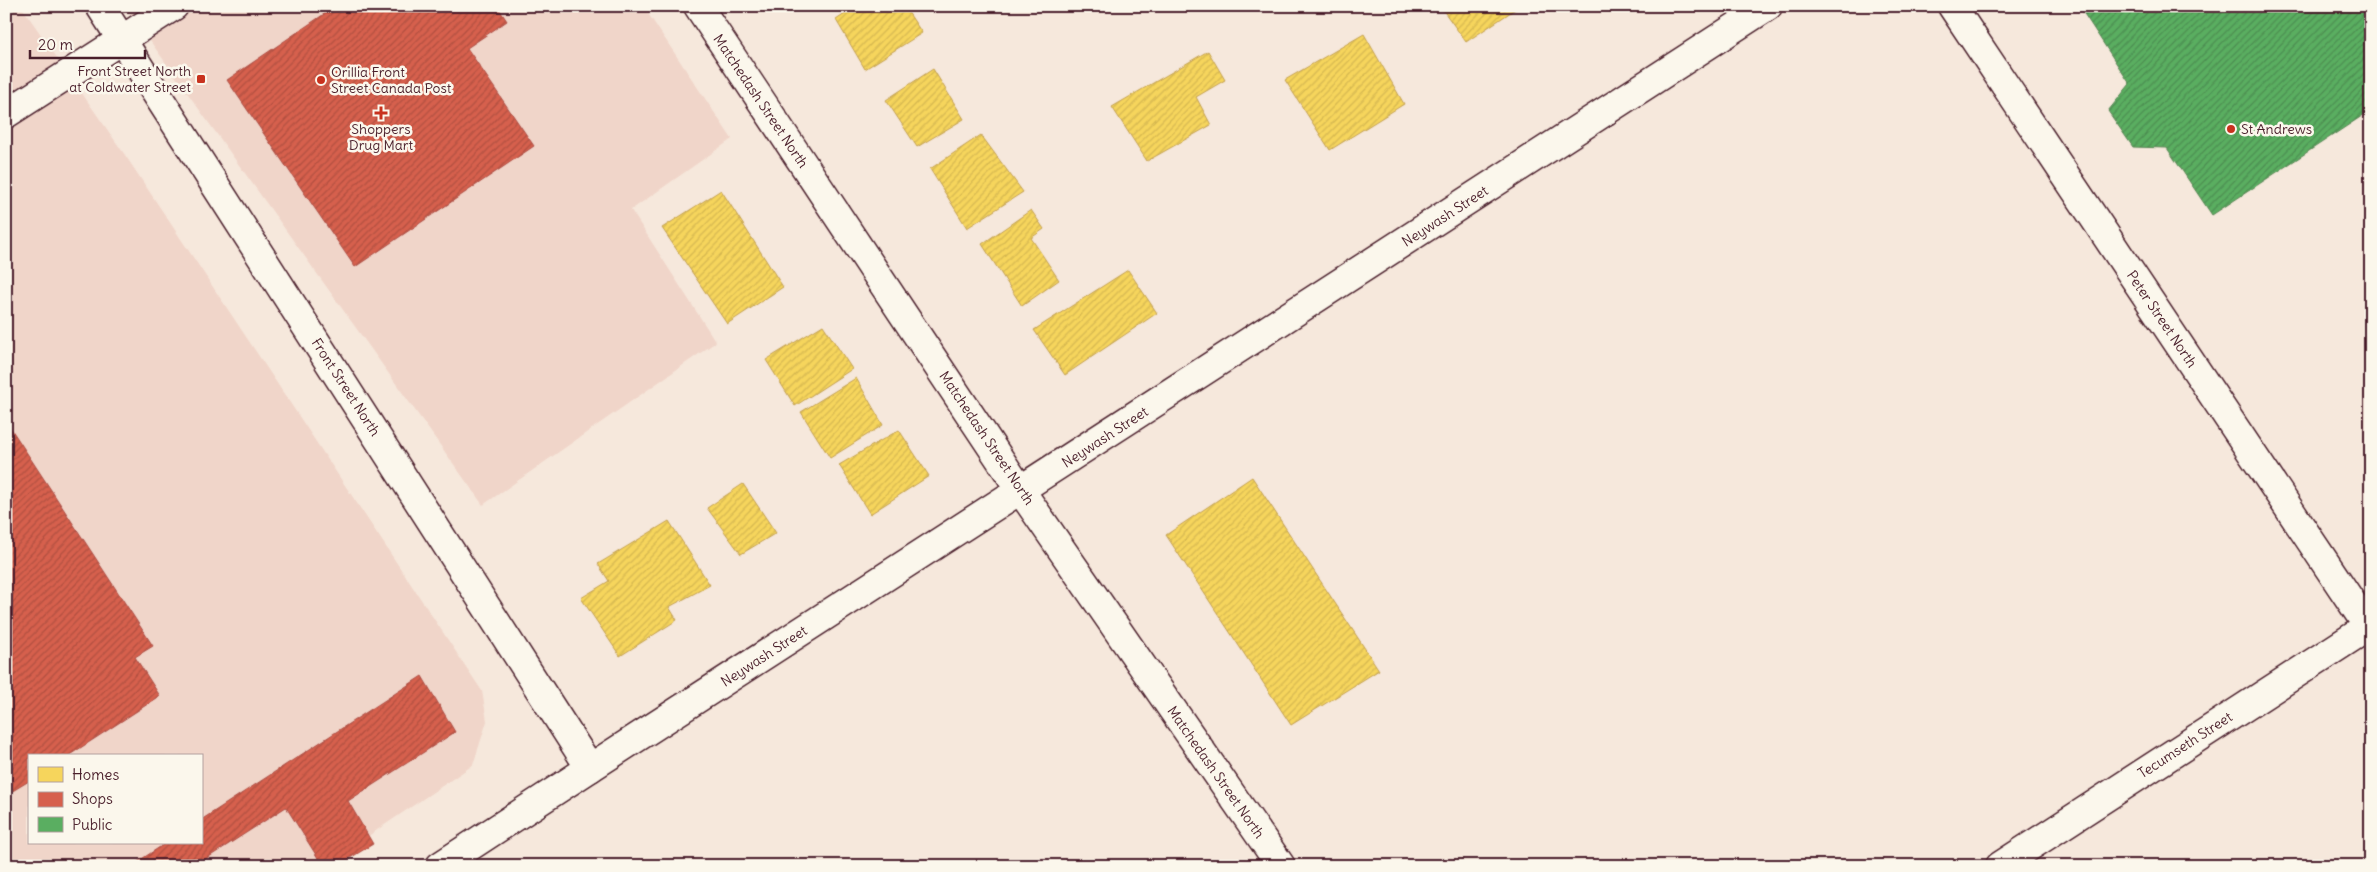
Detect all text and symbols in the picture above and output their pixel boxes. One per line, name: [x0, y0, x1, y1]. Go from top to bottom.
scale bar: [30, 28, 145, 60]
street label: Matchedash Street North: [710, 31, 812, 171]
text: 20 m: [38, 35, 73, 54]
place label: Front Street North at Coldwater Street: [69, 62, 191, 96]
place label: Orillia Front Street Canada Post: [331, 63, 452, 97]
marker: Front Street North at Coldwater Street: [195, 73, 207, 85]
marker: Orillia Front Street Canada Post: [315, 74, 327, 86]
marker: Shoppers Drug Mart: [375, 107, 387, 119]
place label: Shoppers Drug Mart: [349, 120, 414, 154]
place label: St Andrews: [2241, 120, 2312, 138]
marker: St Andrews: [2225, 123, 2237, 135]
street label: Neywash Street: [1398, 181, 1492, 251]
street label: Peter Street North: [2123, 267, 2201, 371]
street label: Front Street North: [308, 335, 384, 439]
street label: Matchedash Street North: [936, 368, 1038, 508]
street label: Neywash Street: [1058, 402, 1152, 472]
street label: Neywash Street: [717, 621, 811, 691]
street label: Matchedash Street North: [1163, 702, 1269, 842]
street label: Tecumseth Street: [2134, 708, 2236, 782]
legend: [28, 754, 202, 844]
text: Homes: [72, 765, 119, 784]
text: Shops: [72, 789, 113, 808]
text: Public: [72, 815, 113, 834]

